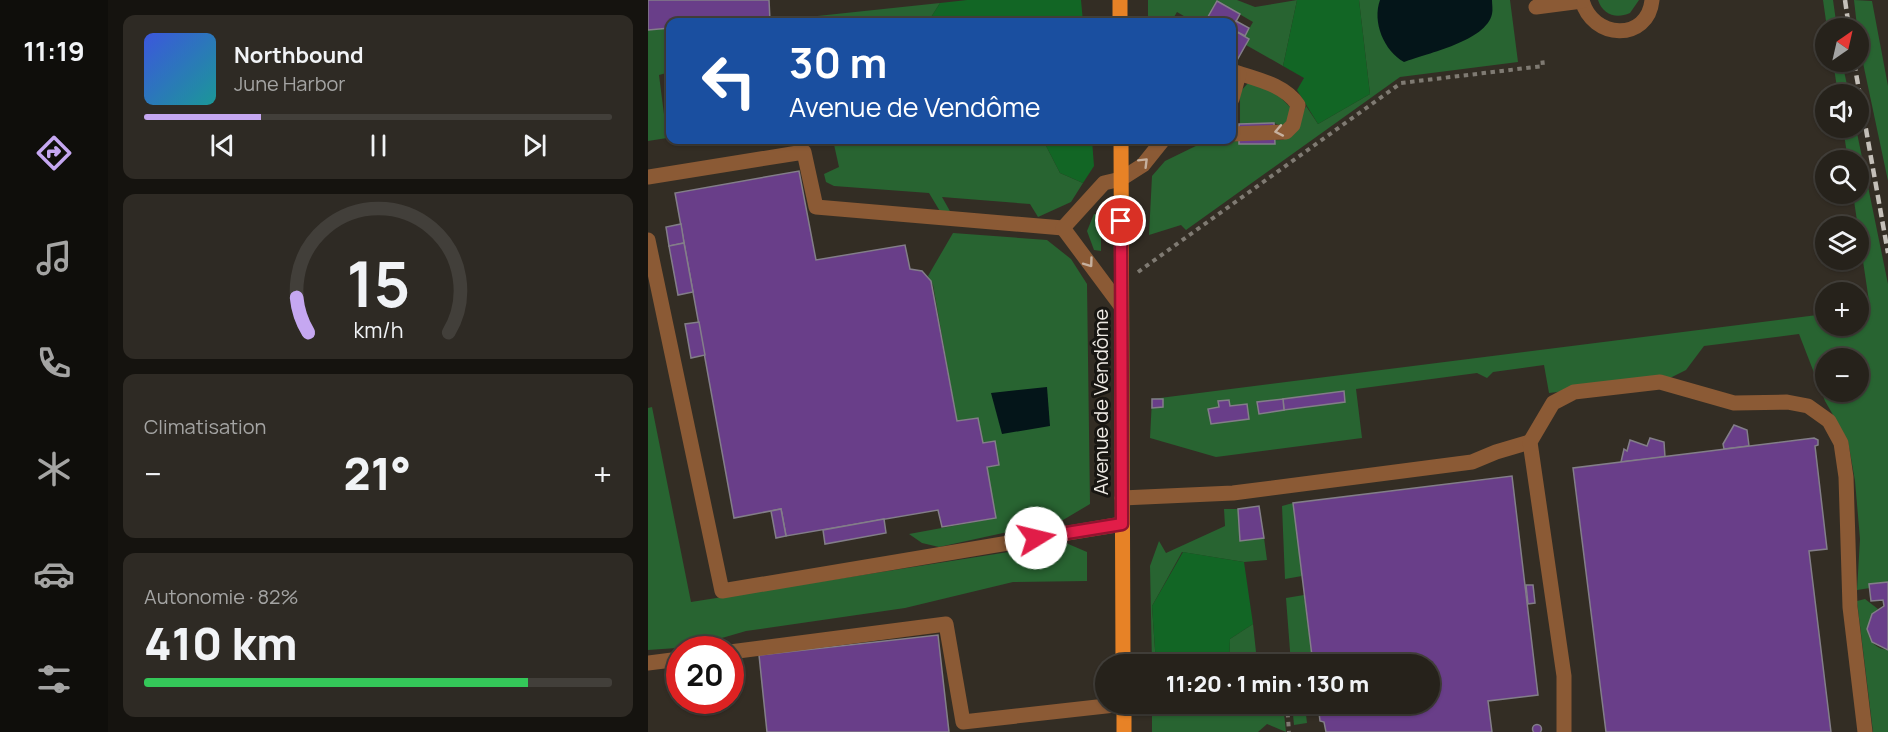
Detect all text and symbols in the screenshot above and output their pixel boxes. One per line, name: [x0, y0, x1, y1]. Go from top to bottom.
north arrow: [1815, 18, 1869, 72]
map controls: [1815, 18, 1869, 402]
text: 11:19: [23, 32, 85, 69]
text: 30 m: [789, 33, 887, 91]
text: Northbound: [234, 40, 364, 70]
icon: left: [690, 42, 768, 120]
text: June Harbor: [234, 70, 346, 97]
button: sound: [1815, 84, 1869, 138]
text: Avenue de Vendôme: [789, 88, 1041, 125]
one-way arrow: [1274, 124, 1284, 137]
icon: previous: [206, 129, 239, 162]
icon: pause: [362, 129, 395, 162]
icon: next: [518, 129, 551, 162]
icon: directions: [33, 132, 75, 174]
button: search: [1815, 150, 1869, 204]
one-way arrow: [1137, 158, 1148, 168]
pin: [1095, 195, 1146, 246]
icon: arrive: [1104, 204, 1137, 237]
button: layers: [1815, 216, 1869, 270]
icon: music: [33, 237, 75, 279]
text: 15: [346, 241, 410, 327]
one-way arrow: [1082, 257, 1093, 268]
button: +: [1815, 282, 1869, 336]
street label: Avenue de Vendôme: [1087, 309, 1114, 495]
text: km/h: [353, 316, 403, 345]
icon: phone: [33, 342, 75, 384]
button: −: [1815, 348, 1869, 402]
text: Climatisation: [144, 413, 266, 440]
text: 21°: [343, 442, 411, 504]
icon: climate: [33, 448, 75, 490]
text: −: [144, 451, 162, 496]
text: +: [593, 451, 612, 496]
position arrow: [1004, 506, 1068, 570]
icon: car: [33, 553, 75, 595]
text: Autonomie · 82%: [144, 583, 299, 610]
text: 410 km: [144, 612, 298, 674]
speed limit sign: 20: [666, 636, 744, 714]
icon: filters: [33, 658, 75, 700]
text: 11:20 · 1 min · 130 m: [1166, 669, 1369, 699]

